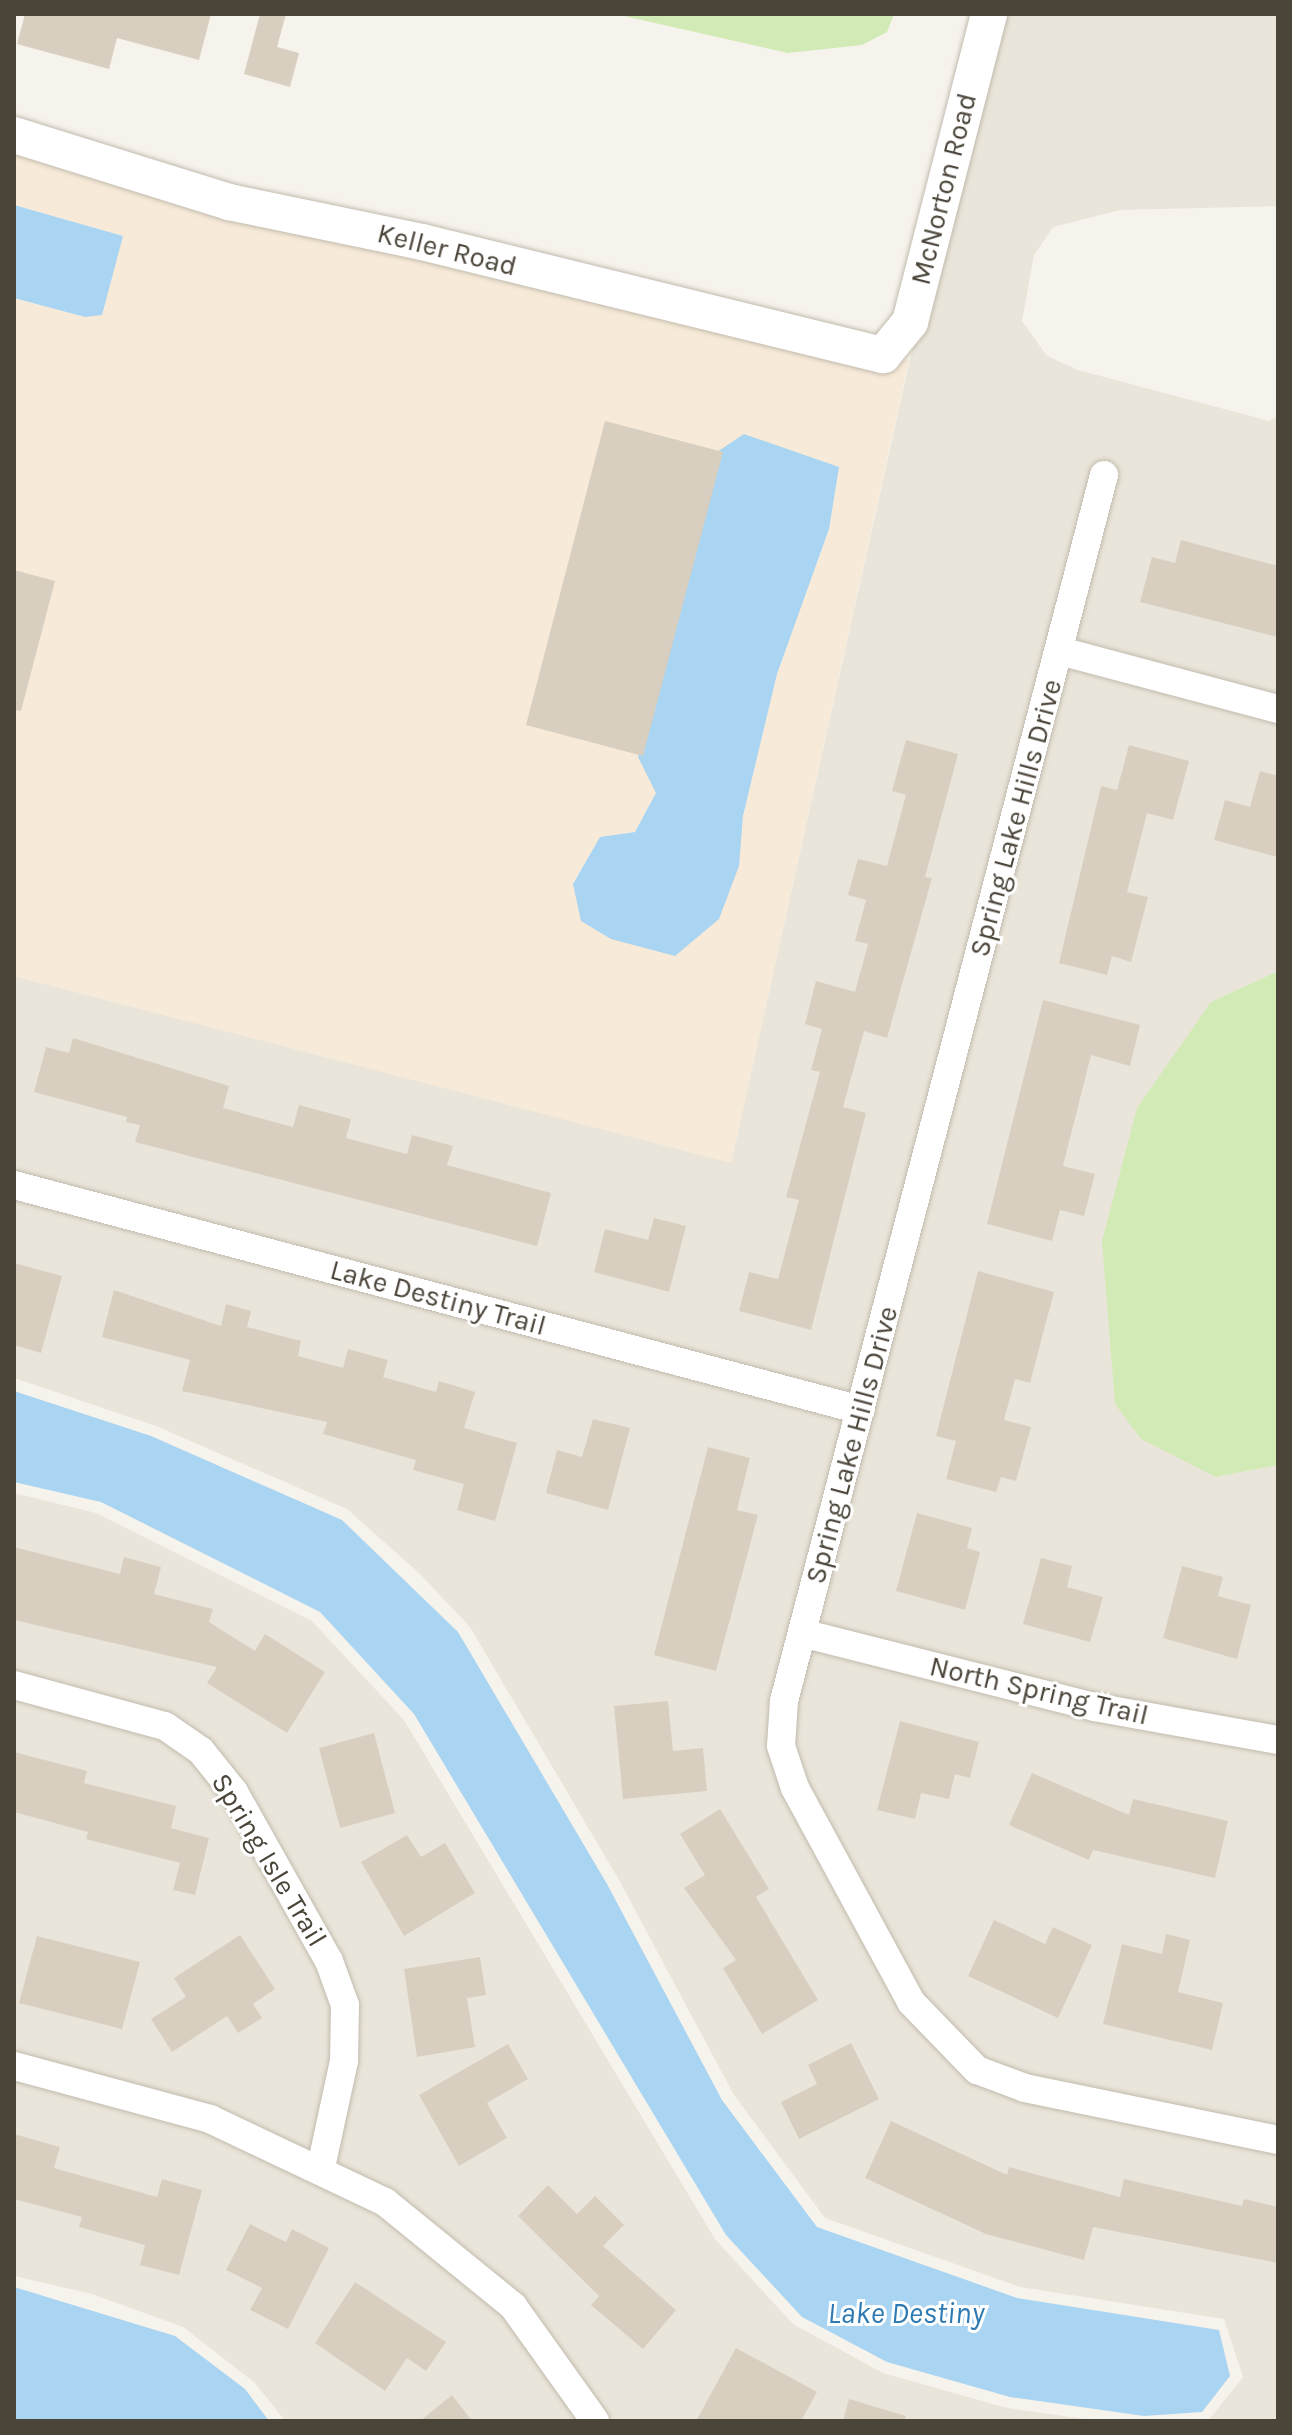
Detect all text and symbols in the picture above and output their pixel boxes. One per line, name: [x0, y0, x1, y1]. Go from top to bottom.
street label: McNorton Road: [904, 90, 984, 288]
street label: Keller Road: [374, 216, 520, 284]
street label: Spring Lake Hills Drive: [963, 676, 1069, 960]
street label: Lake Destiny Trail: [326, 1253, 550, 1343]
street label: Spring Lake Hills Drive: [799, 1303, 905, 1587]
street label: North Spring Trail: [926, 1649, 1152, 1733]
street label: Spring Isle Trail: [204, 1767, 334, 1953]
water label: Lake Destiny: [828, 2295, 984, 2331]

